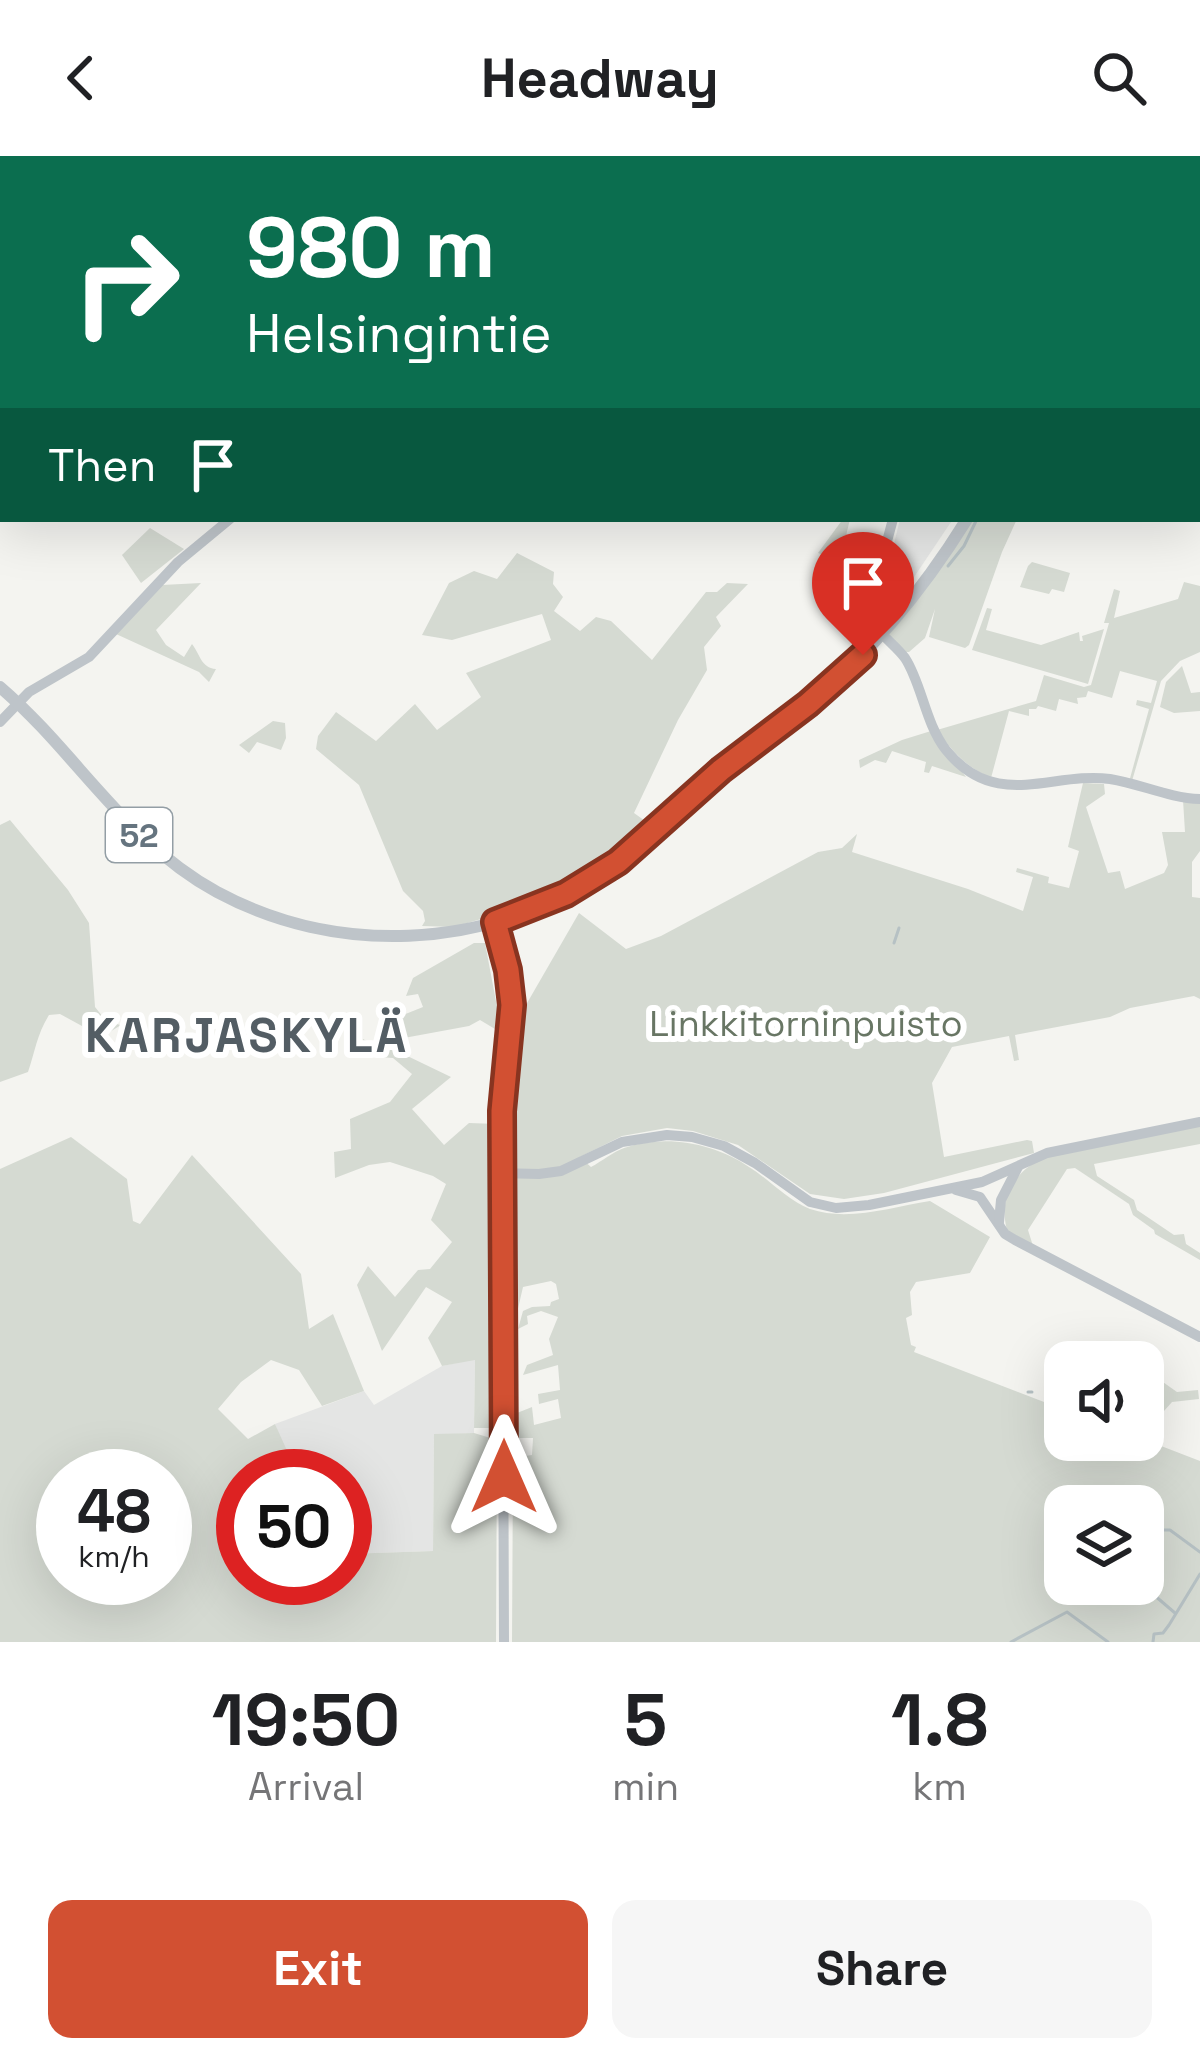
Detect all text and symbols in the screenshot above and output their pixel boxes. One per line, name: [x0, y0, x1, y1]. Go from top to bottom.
text: Headway: [481, 44, 719, 113]
icon: back: [48, 45, 114, 111]
icon: search: [1086, 45, 1152, 111]
text: 980 m: [246, 194, 496, 302]
icon: right: [48, 204, 204, 360]
text: Helsingintie: [246, 299, 552, 368]
icon: arrive: [180, 432, 246, 498]
text: Then: [48, 437, 156, 494]
pin: [812, 532, 914, 655]
icon: arrive: [830, 550, 896, 616]
road number: 52: [106, 808, 172, 862]
park label: Linkkitorninpuisto: [649, 1001, 963, 1047]
district label: KARJASKYLÄ: [85, 1005, 409, 1066]
map controls: [1044, 1341, 1164, 1605]
button: sound: [1044, 1341, 1164, 1461]
position arrow: [441, 1414, 567, 1540]
speed limit sign: 50: [216, 1449, 372, 1605]
text: 48: [77, 1473, 151, 1550]
button: layers: [1044, 1485, 1164, 1605]
text: km/h: [78, 1537, 150, 1576]
text: 19:50: [212, 1674, 400, 1766]
text: 5: [624, 1674, 667, 1766]
text: 1.8: [891, 1674, 988, 1766]
text: Arrival: [248, 1762, 364, 1811]
text: min: [612, 1762, 679, 1811]
text: km: [912, 1762, 967, 1811]
button: Exit: [48, 1900, 588, 2038]
button: Share: [612, 1900, 1152, 2038]

